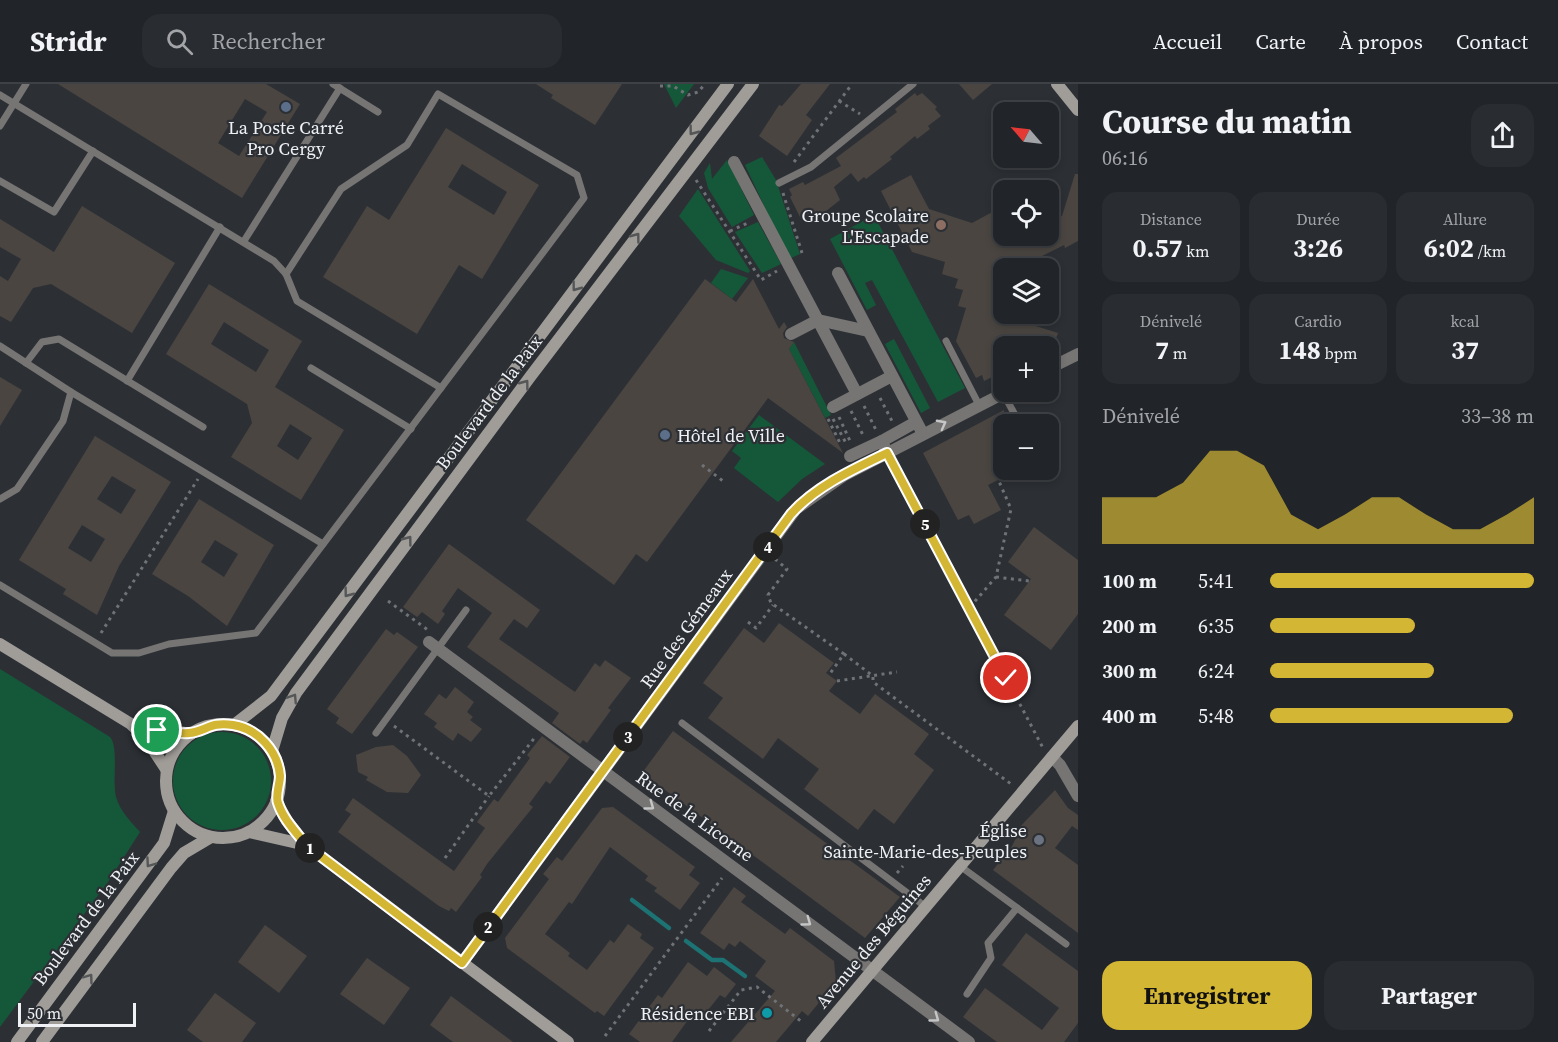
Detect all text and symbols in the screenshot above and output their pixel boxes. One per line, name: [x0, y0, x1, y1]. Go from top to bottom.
search box: [142, 14, 562, 68]
text: Stridr: [30, 22, 106, 60]
icon: search: [163, 25, 196, 58]
text: Rechercher: [211, 26, 325, 56]
text: Accueil: [1153, 27, 1222, 56]
text: Carte: [1255, 27, 1306, 56]
text: À propos: [1339, 27, 1423, 56]
text: Contact: [1456, 27, 1528, 56]
text: Course du matin: [1102, 99, 1352, 144]
marker: La Poste Carré Pro Cergy: [279, 100, 293, 114]
north arrow: [993, 102, 1059, 168]
map controls: [993, 102, 1059, 480]
button: share: [1471, 104, 1534, 167]
place label: La Poste Carré Pro Cergy: [228, 115, 344, 161]
one-way arrow: [689, 124, 700, 135]
text: 06:16: [1102, 144, 1148, 172]
button: locate: [993, 180, 1059, 246]
place label: Groupe Scolaire L'Escapade: [801, 203, 929, 249]
text: Distance: [1140, 208, 1202, 230]
text: Durée: [1296, 208, 1340, 230]
text: Allure: [1443, 208, 1487, 230]
marker: Groupe Scolaire L'Escapade: [934, 218, 948, 232]
text: 0.57: [1133, 230, 1183, 266]
text: 3:26: [1293, 230, 1343, 266]
text: 6:02: [1424, 230, 1474, 266]
one-way arrow: [629, 232, 640, 243]
text: km: [1183, 240, 1209, 262]
text: /km: [1474, 240, 1506, 262]
button: layers: [993, 258, 1059, 324]
one-way arrow: [573, 281, 584, 292]
text: Dénivelé: [1140, 310, 1202, 332]
text: Cardio: [1294, 310, 1342, 332]
text: kcal: [1450, 310, 1480, 332]
street label: Boulevard de la Paix: [430, 329, 548, 474]
text: 7: [1155, 332, 1169, 368]
text: 148: [1279, 332, 1321, 368]
text: 37: [1451, 332, 1479, 368]
button: +: [993, 336, 1059, 402]
text: m: [1169, 342, 1187, 364]
text: bpm: [1321, 342, 1357, 364]
one-way arrow: [518, 379, 529, 390]
text: Dénivelé: [1102, 402, 1180, 430]
text: 33–38 m: [1461, 402, 1534, 430]
button: −: [993, 414, 1059, 480]
one-way arrow: [936, 420, 946, 431]
place label: Hôtel de Ville: [677, 423, 785, 448]
marker: Hôtel de Ville: [658, 428, 672, 442]
pin: 5: [910, 509, 940, 539]
text: 5: [921, 513, 929, 535]
pin: 4: [753, 532, 783, 562]
one-way arrow: [401, 536, 412, 547]
text: 4: [764, 536, 772, 558]
street label: Rue des Gémeaux: [634, 563, 738, 693]
text: 100 m: [1102, 567, 1157, 595]
text: 5:41: [1198, 567, 1234, 595]
one-way arrow: [344, 587, 355, 598]
text: 200 m: [1102, 612, 1157, 640]
text: 6:35: [1198, 612, 1234, 640]
pin: [980, 652, 1031, 703]
text: 300 m: [1102, 657, 1157, 685]
text: 6:24: [1198, 657, 1234, 685]
icon: check: [989, 661, 1022, 694]
one-way arrow: [286, 693, 297, 704]
text: 400 m: [1102, 702, 1157, 730]
text: 5:48: [1198, 702, 1234, 730]
pin: [131, 704, 182, 755]
icon: arrive: [140, 713, 173, 746]
pin: 3: [613, 722, 643, 752]
text: 3: [624, 726, 632, 748]
street label: Rue de la Licorne: [631, 765, 759, 867]
one-way arrow: [643, 798, 654, 809]
place label: Église Sainte-Marie-des-Peuples: [823, 818, 1027, 864]
pin: 1: [295, 833, 325, 863]
marker: Église Sainte-Marie-des-Peuples: [1032, 833, 1046, 847]
text: 1: [306, 837, 314, 859]
street label: Boulevard de la Paix: [27, 845, 145, 990]
one-way arrow: [146, 857, 157, 868]
street label: Avenue des Béguines: [809, 868, 937, 1013]
pin: 2: [473, 912, 503, 942]
one-way arrow: [800, 914, 811, 925]
text: 2: [484, 916, 492, 938]
button: Enregistrer: [1102, 961, 1312, 1030]
button: Partager: [1324, 961, 1534, 1030]
one-way arrow: [82, 974, 93, 985]
scale bar: [18, 1000, 136, 1028]
place label: Résidence EBI: [640, 1001, 755, 1026]
text: 50 m: [27, 1002, 61, 1024]
marker: Résidence EBI: [760, 1006, 774, 1020]
one-way arrow: [929, 1010, 940, 1021]

